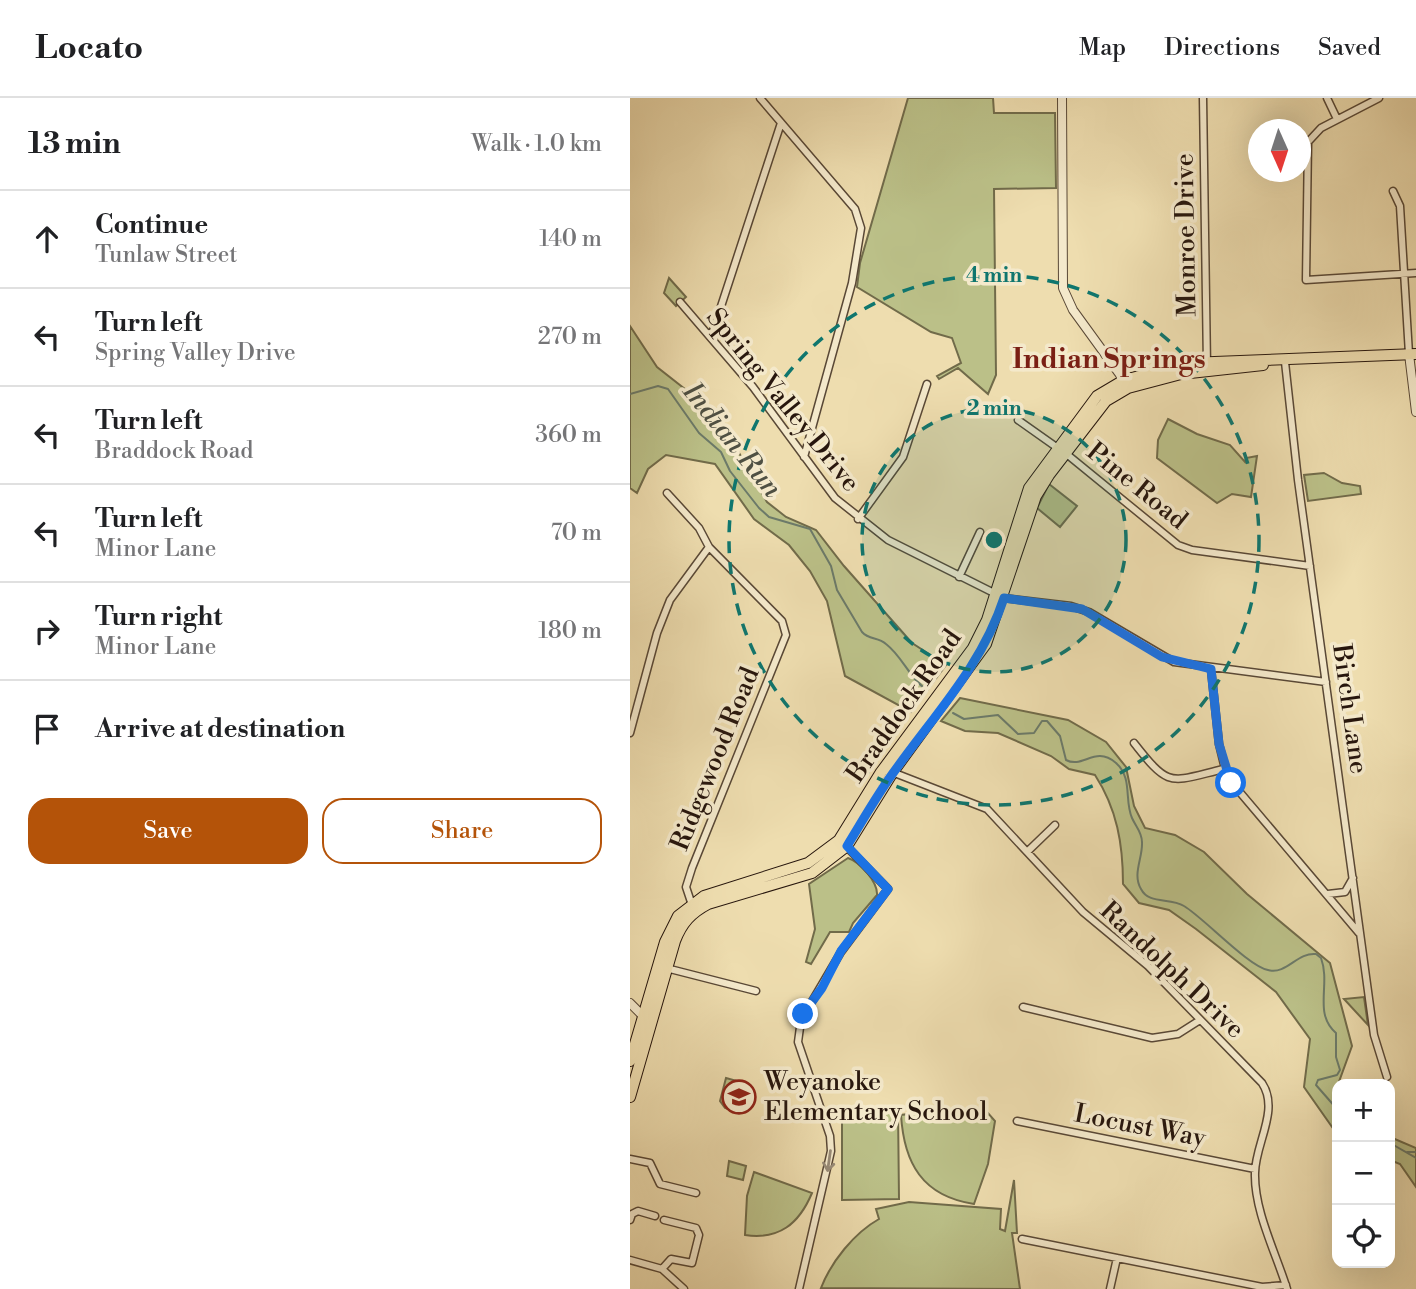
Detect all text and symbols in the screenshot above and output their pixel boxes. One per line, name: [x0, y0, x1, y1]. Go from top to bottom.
text: Locato: [35, 28, 143, 69]
text: Map: [1079, 33, 1126, 63]
text: Directions: [1164, 33, 1280, 63]
text: Saved: [1318, 33, 1381, 63]
north arrow: [1248, 119, 1311, 182]
text: 13 min: [28, 125, 121, 163]
text: Walk · 1.0 km: [471, 130, 602, 158]
street label: Monroe Drive: [1169, 153, 1203, 317]
text: Continue: [95, 209, 208, 241]
icon: ahead: [28, 220, 66, 258]
text: 140 m: [539, 225, 602, 253]
text: Tunlaw Street: [95, 241, 237, 269]
text: 4 min: [966, 263, 1022, 289]
street label: Spring Valley Drive: [699, 302, 867, 498]
text: Turn left: [95, 307, 203, 339]
icon: left: [28, 318, 66, 356]
text: 270 m: [538, 323, 602, 351]
text: Spring Valley Drive: [95, 339, 296, 367]
district label: Indian Springs: [1012, 342, 1206, 377]
water label: Indian Run: [674, 374, 789, 505]
text: 2 min: [966, 396, 1022, 422]
text: Turn left: [95, 405, 203, 437]
icon: left: [28, 416, 66, 454]
text: 360 m: [535, 421, 602, 449]
street label: Pine Road: [1080, 436, 1194, 537]
text: Braddock Road: [95, 437, 253, 465]
text: Turn left: [95, 503, 203, 535]
icon: left: [28, 514, 66, 552]
text: 70 m: [551, 519, 602, 547]
centre of rings: [982, 528, 1006, 552]
text: Minor Lane: [95, 535, 216, 563]
text: Turn right: [95, 601, 223, 633]
icon: right: [28, 612, 66, 650]
text: 180 m: [538, 617, 602, 645]
street label: Braddock Road: [839, 623, 969, 789]
text: Minor Lane: [95, 633, 216, 661]
street label: Birch Lane: [1325, 641, 1375, 776]
street label: Ridgewood Road: [664, 662, 766, 855]
icon: arrive: [28, 710, 66, 748]
text: Arrive at destination: [95, 713, 345, 745]
route start: [1215, 767, 1246, 798]
button: Save: [28, 798, 308, 864]
button: Share: [322, 798, 602, 864]
street label: Randolph Drive: [1093, 895, 1251, 1045]
route end: [787, 998, 818, 1029]
place label: Weyanoke Elementary School: [763, 1066, 988, 1128]
school or university icon: Weyanoke Elementary School: [720, 1078, 758, 1116]
map controls: [1332, 1079, 1395, 1268]
button: +: [1332, 1079, 1395, 1142]
street label: Locust Way: [1071, 1098, 1209, 1155]
button: −: [1332, 1142, 1395, 1205]
one-way arrow: [823, 1149, 836, 1172]
button: locate: [1332, 1205, 1395, 1268]

